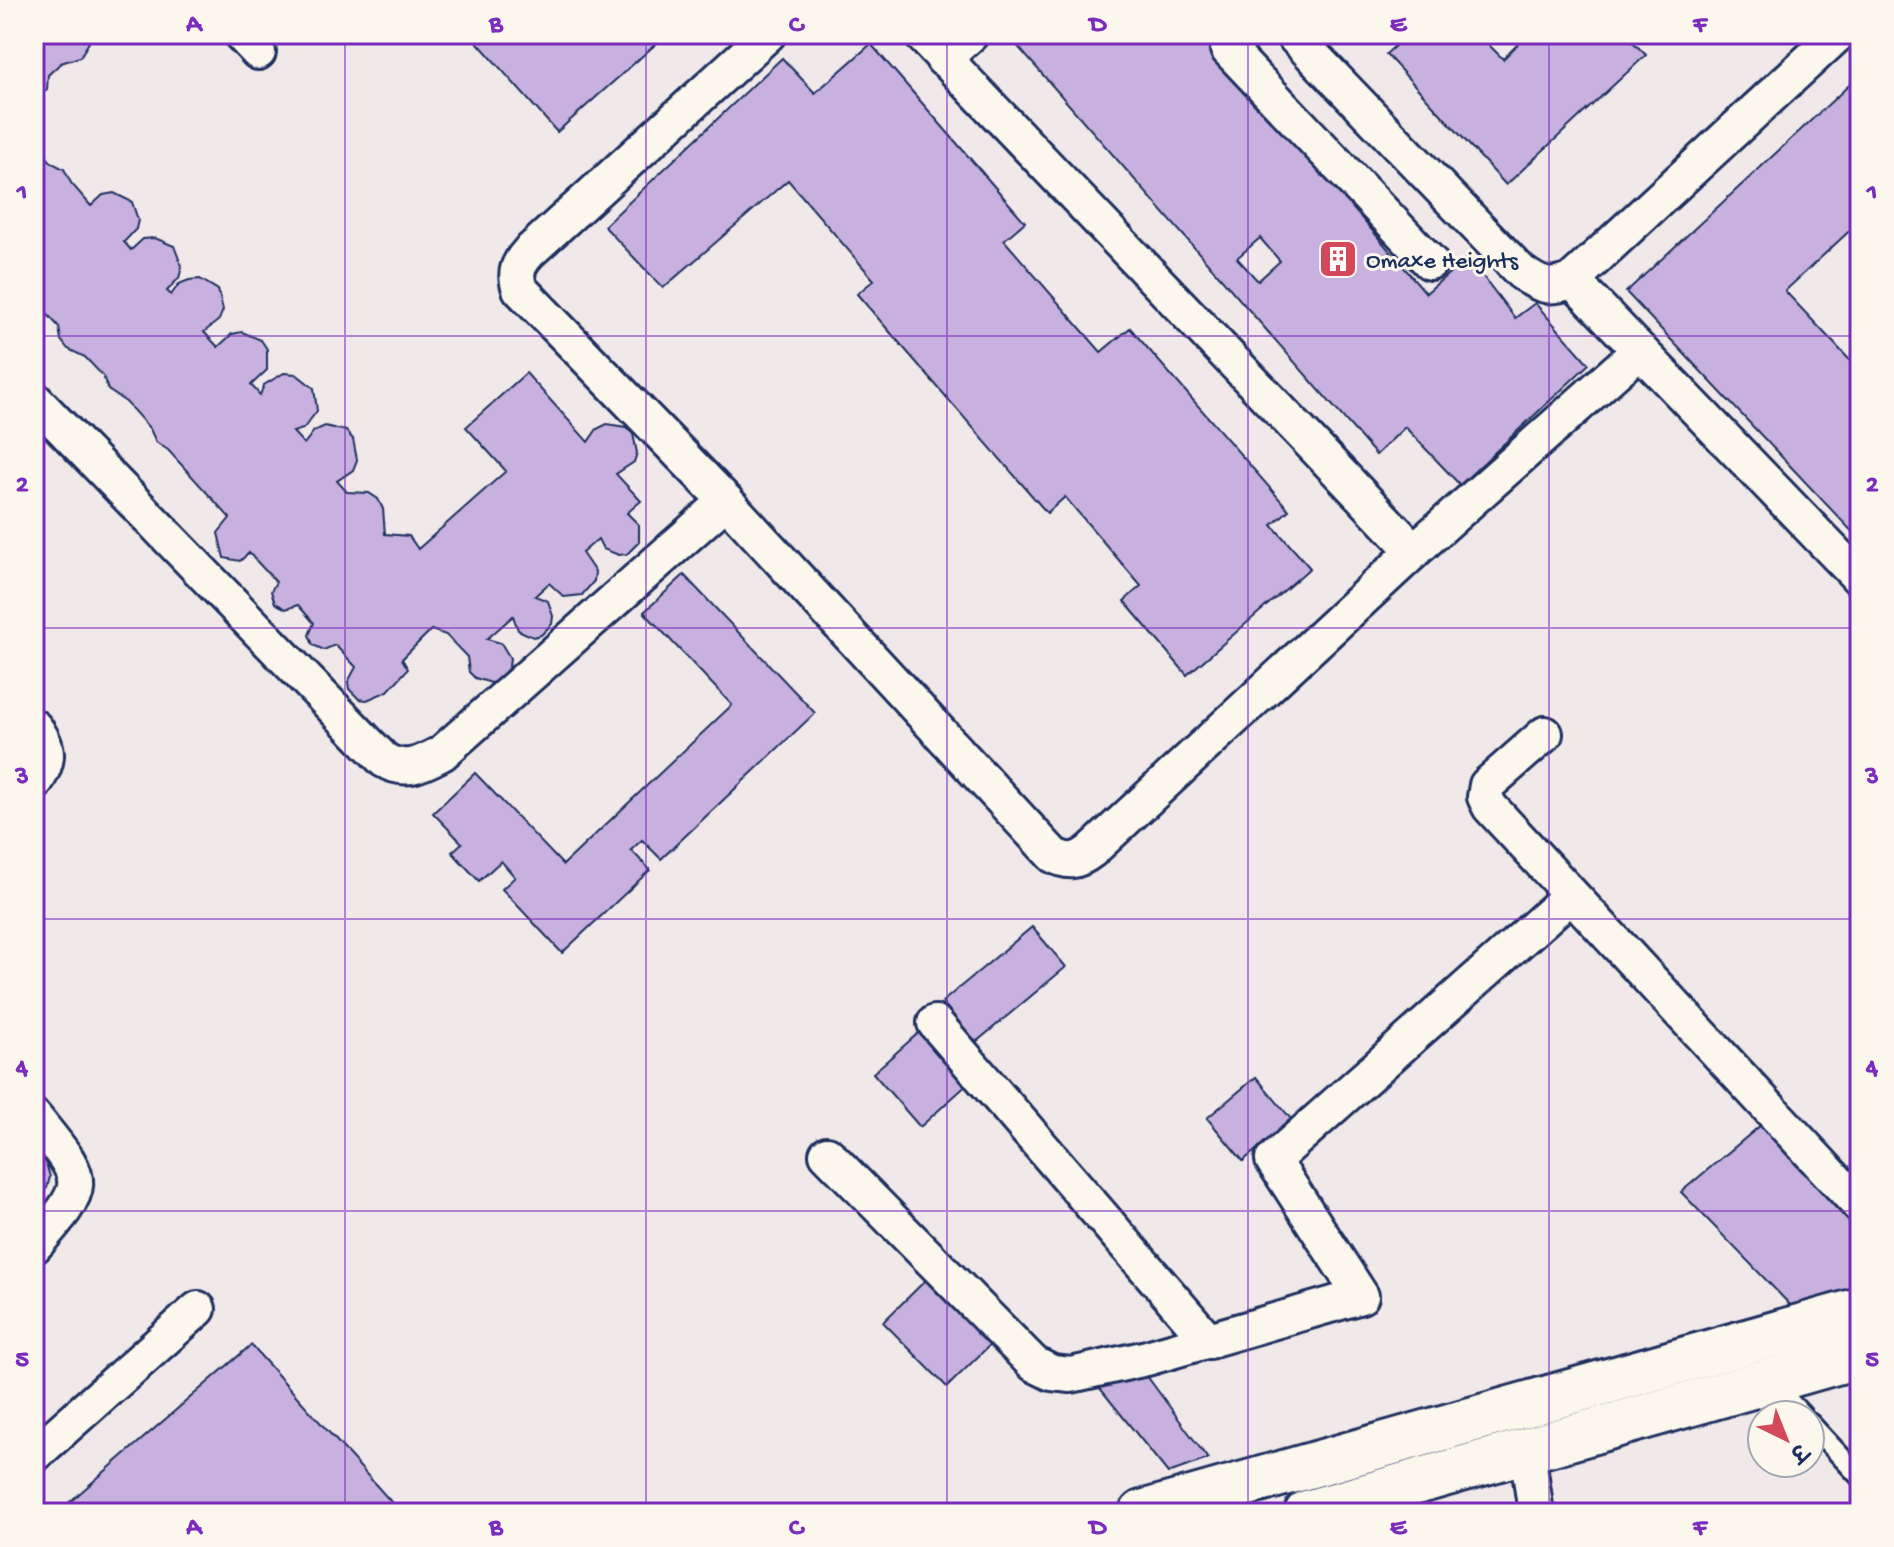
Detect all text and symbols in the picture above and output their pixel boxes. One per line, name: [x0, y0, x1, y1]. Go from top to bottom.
text: A: [185, 11, 203, 42]
text: B: [488, 11, 504, 42]
text: C: [789, 11, 806, 42]
text: D: [1088, 11, 1108, 42]
text: E: [1390, 11, 1408, 42]
text: F: [1692, 11, 1708, 42]
text: 1: [16, 179, 27, 210]
text: 1: [1866, 179, 1877, 210]
building icon: Omaxe Heights: [1317, 238, 1359, 280]
place label: Omaxe Heights: [1366, 248, 1519, 277]
text: 2: [16, 471, 29, 502]
text: 2: [1866, 471, 1879, 502]
text: 3: [14, 763, 29, 794]
text: 3: [1864, 763, 1879, 794]
text: 4: [15, 1054, 29, 1085]
text: 4: [1865, 1054, 1879, 1085]
text: 5: [15, 1346, 29, 1377]
text: 5: [1865, 1346, 1879, 1377]
north arrow: [1746, 1399, 1826, 1479]
text: उ: [1781, 1435, 1813, 1467]
text: A: [185, 1514, 203, 1545]
text: B: [488, 1514, 504, 1545]
text: C: [789, 1514, 806, 1545]
text: D: [1088, 1514, 1108, 1545]
text: E: [1390, 1514, 1408, 1545]
text: F: [1692, 1514, 1708, 1545]

